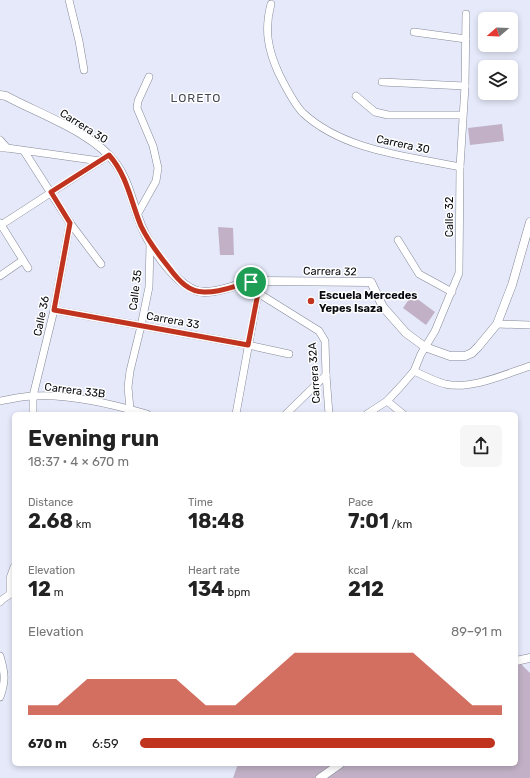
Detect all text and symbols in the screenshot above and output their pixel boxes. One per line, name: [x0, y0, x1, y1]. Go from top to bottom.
north arrow: [478, 12, 518, 52]
map controls: [478, 12, 518, 100]
button: layers: [478, 60, 518, 100]
district label: LORETO: [171, 91, 221, 105]
street label: Carrera 30: [57, 107, 110, 146]
street label: Carrera 30: [375, 132, 431, 156]
street label: Calle 32: [443, 197, 456, 237]
pin: [234, 265, 268, 299]
street label: Carrera 32: [303, 265, 357, 278]
street label: Calle 35: [127, 269, 144, 311]
icon: arrive: [240, 271, 262, 293]
place label: Escuela Mercedes Yepes Isaza: [319, 289, 417, 315]
street label: Calle 36: [31, 294, 52, 337]
marker: Escuela Mercedes Yepes Isaza: [306, 296, 316, 306]
street label: Carrera 33: [145, 309, 201, 332]
street label: Carrera 32A: [306, 341, 323, 404]
street label: Carrera 33B: [44, 380, 106, 401]
text: Evening run: [28, 425, 159, 452]
button: share: [460, 425, 502, 467]
text: 18:37 · 4 × 670 m: [28, 454, 129, 469]
text: Distance: [28, 496, 73, 509]
text: Time: [188, 496, 213, 509]
text: Pace: [348, 496, 373, 509]
text: 2.68: [28, 509, 73, 533]
text: 18:48: [188, 509, 245, 533]
text: 7:01: [348, 509, 389, 533]
text: km: [73, 518, 91, 531]
text: /km: [389, 518, 412, 531]
text: Elevation: [28, 564, 75, 577]
text: Heart rate: [188, 564, 240, 577]
text: kcal: [348, 564, 368, 577]
text: 12: [28, 577, 51, 601]
text: 134: [188, 577, 225, 601]
text: 212: [348, 577, 384, 601]
text: m: [51, 586, 63, 599]
text: bpm: [225, 586, 250, 599]
text: Elevation: [28, 624, 84, 639]
text: 89–91 m: [451, 624, 502, 639]
text: 670 m: [28, 736, 67, 751]
text: 6:59: [92, 736, 119, 751]

